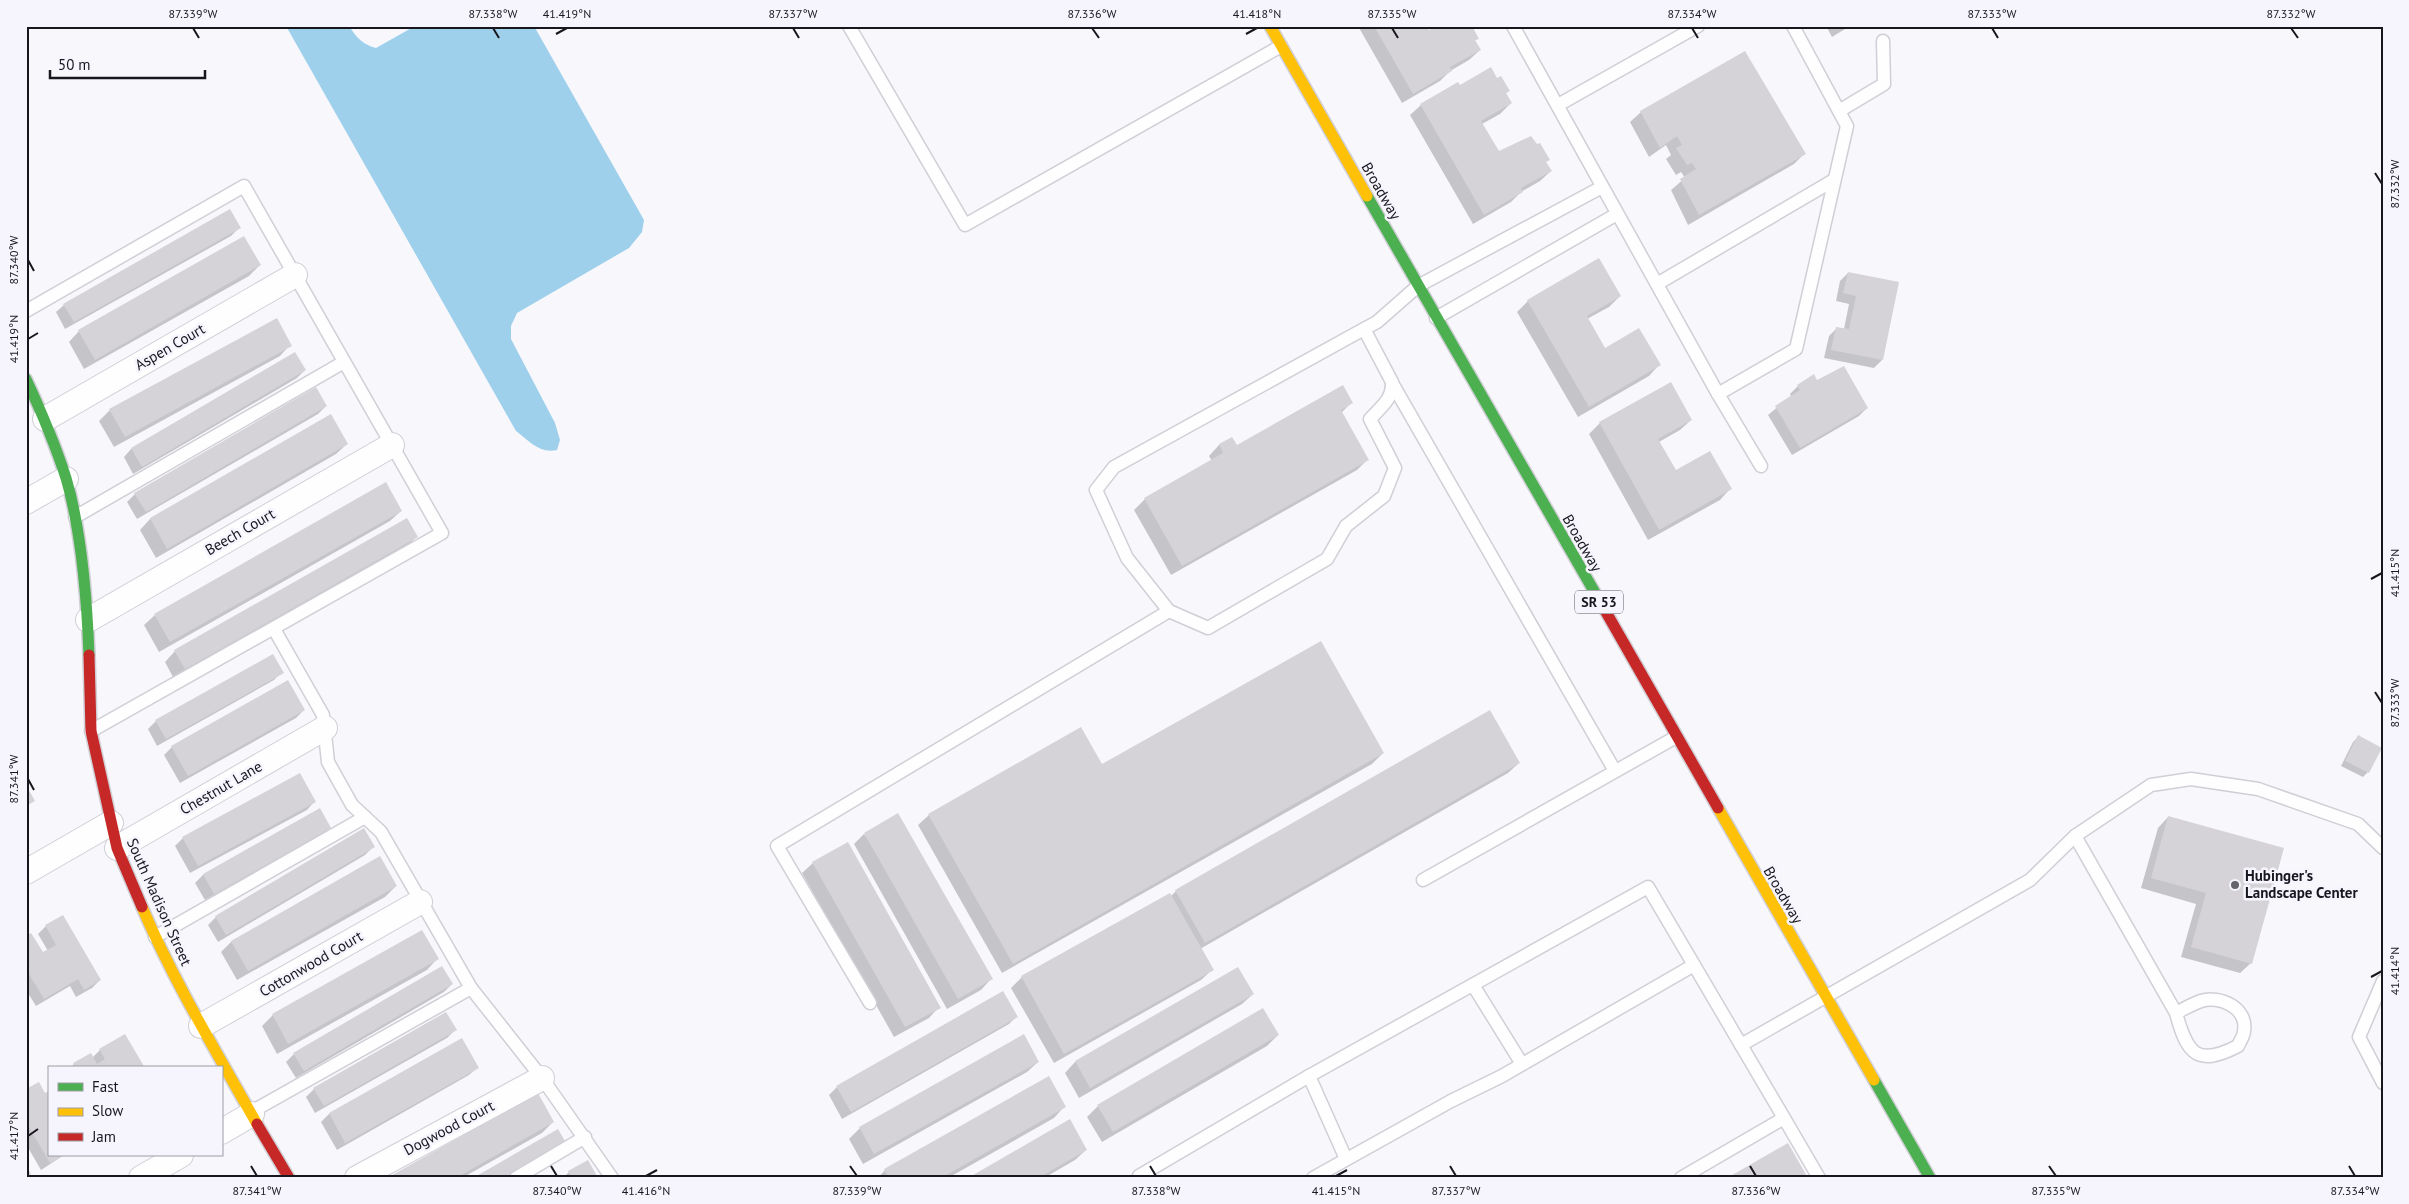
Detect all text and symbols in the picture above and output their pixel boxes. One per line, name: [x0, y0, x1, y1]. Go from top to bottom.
text: 87.339°W: [169, 6, 218, 21]
text: 87.338°W: [469, 6, 518, 21]
text: 41.419°N: [543, 6, 591, 21]
text: 87.337°W: [769, 6, 818, 21]
text: 87.336°W: [1068, 6, 1117, 21]
text: 41.418°N: [1233, 6, 1281, 21]
text: 87.335°W: [1368, 6, 1417, 21]
text: 87.334°W: [1668, 6, 1717, 21]
text: 87.333°W: [1968, 6, 2017, 21]
text: 87.332°W: [2267, 6, 2316, 21]
scale bar: [50, 48, 205, 80]
text: 50 m: [58, 55, 91, 74]
street label: Broadway: [1357, 159, 1405, 223]
text: 87.332°W: [2387, 159, 2402, 208]
text: 87.340°W: [6, 235, 21, 284]
text: 41.419°N: [6, 315, 21, 363]
street label: Aspen Court: [131, 319, 208, 374]
street label: Beech Court: [201, 504, 278, 559]
street label: Broadway: [1558, 511, 1606, 575]
text: 41.415°N: [2387, 549, 2402, 597]
road number: SR 53: [1575, 590, 1623, 614]
text: 87.333°W: [2387, 678, 2402, 727]
text: 87.341°W: [6, 754, 21, 803]
street label: Chestnut Lane: [176, 756, 265, 819]
street label: South Madison Street: [123, 835, 196, 969]
street label: Broadway: [1759, 863, 1807, 927]
place label: Hubinger's Landscape Center: [2245, 866, 2358, 902]
marker: Hubinger's Landscape Center: [2229, 879, 2241, 891]
street label: Cottonwood Court: [256, 926, 366, 1001]
text: 41.414°N: [2387, 947, 2402, 995]
legend: [48, 1066, 222, 1156]
text: Fast: [92, 1077, 119, 1096]
street label: Dogwood Court: [400, 1096, 497, 1159]
text: Slow: [92, 1101, 123, 1120]
text: 41.417°N: [6, 1112, 21, 1160]
text: Jam: [91, 1127, 116, 1146]
text: 87.341°W: [233, 1183, 282, 1198]
text: 87.340°W: [533, 1183, 582, 1198]
text: 41.416°N: [622, 1183, 670, 1198]
text: 87.339°W: [833, 1183, 882, 1198]
text: 87.338°W: [1132, 1183, 1181, 1198]
text: 41.415°N: [1312, 1183, 1360, 1198]
text: 87.337°W: [1432, 1183, 1481, 1198]
text: 87.336°W: [1732, 1183, 1781, 1198]
text: 87.335°W: [2032, 1183, 2081, 1198]
text: 87.334°W: [2331, 1183, 2380, 1198]

